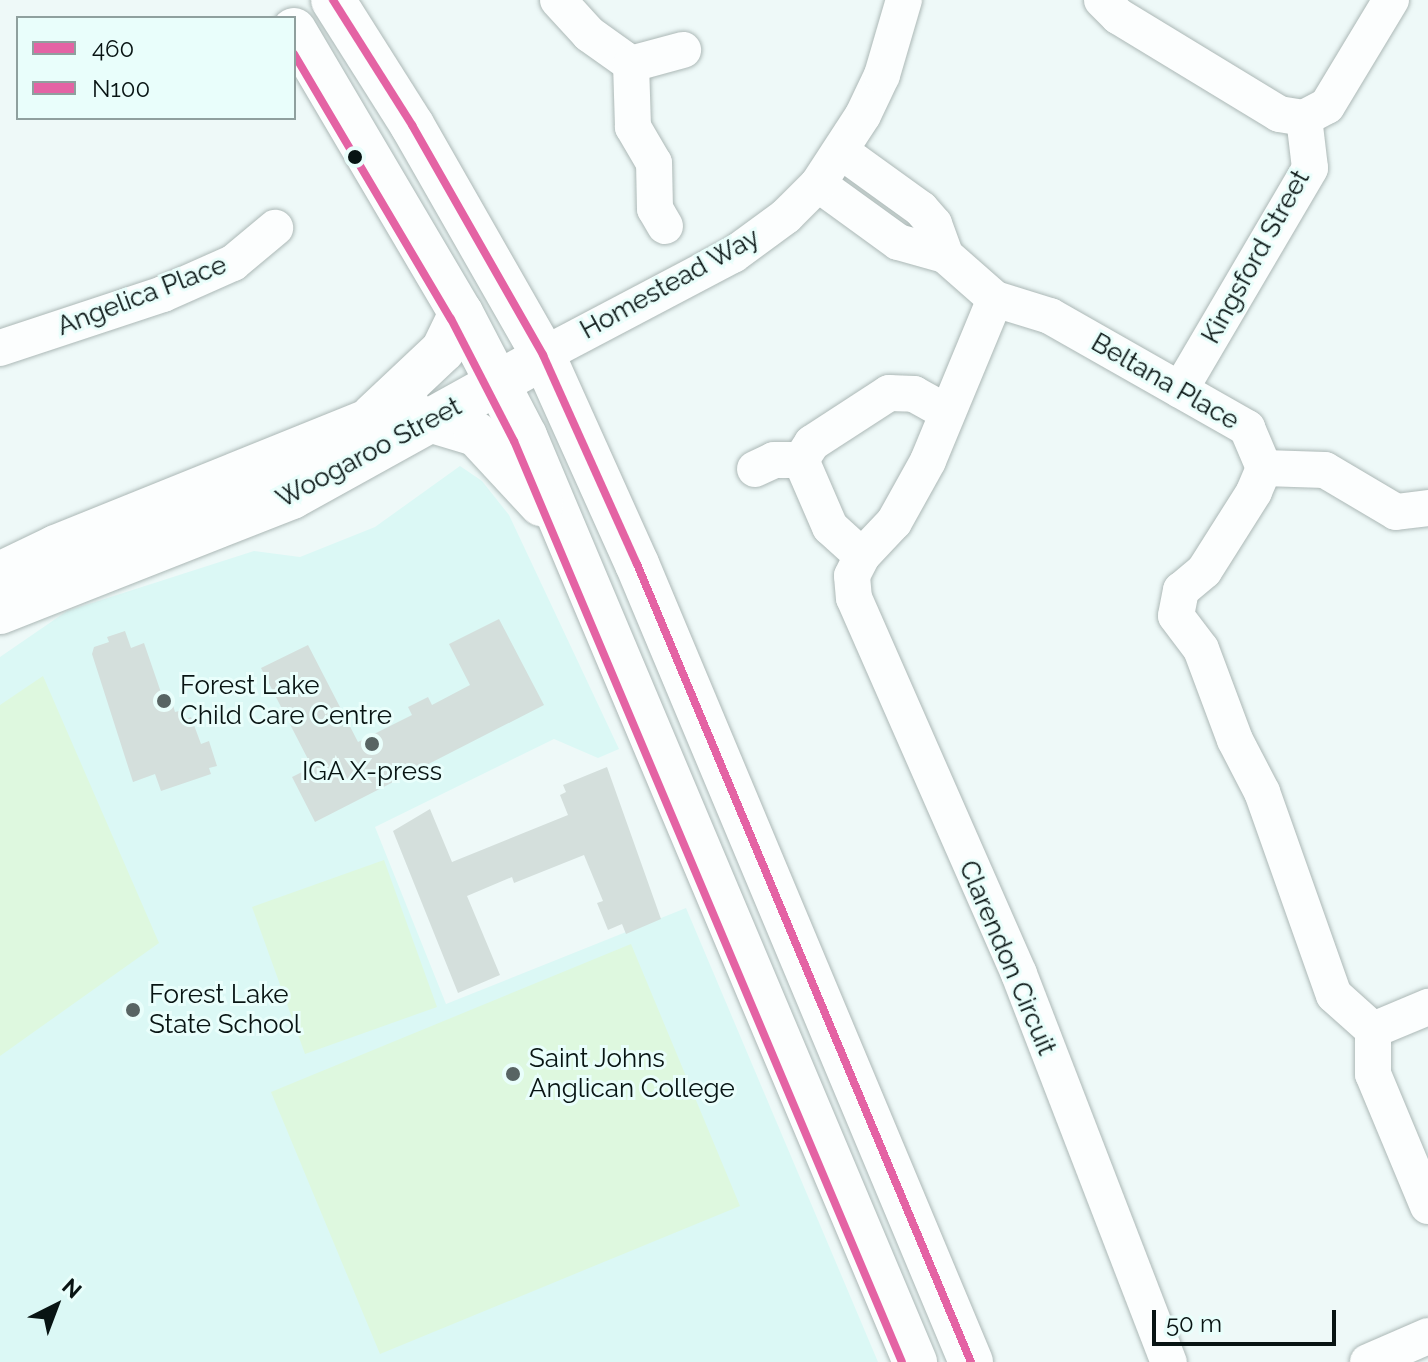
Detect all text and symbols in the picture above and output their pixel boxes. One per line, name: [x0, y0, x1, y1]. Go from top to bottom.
legend: [16, 16, 296, 120]
text: 460: [92, 34, 134, 63]
text: N100: [92, 74, 150, 103]
unlabelled marker: [347, 149, 363, 165]
street label: Kingsford Street: [1195, 165, 1317, 349]
street label: Homestead Way: [575, 222, 765, 346]
street label: Angelica Place: [53, 249, 231, 343]
street label: Beltana Place: [1086, 327, 1244, 437]
street label: Woogaroo Street: [271, 391, 467, 515]
place label: Forest Lake Child Care Centre: [180, 670, 392, 732]
marker: Forest Lake Child Care Centre: [155, 692, 173, 710]
marker: IGA X-press: [363, 735, 381, 753]
place label: IGA X-press: [301, 756, 443, 788]
street label: Clarendon Circuit: [952, 856, 1062, 1060]
place label: Forest Lake State School: [149, 979, 301, 1040]
marker: Forest Lake State School: [124, 1001, 142, 1019]
place label: Saint Johns Anglican College: [529, 1043, 735, 1104]
marker: Saint Johns Anglican College: [504, 1065, 522, 1083]
north arrow: [16, 1266, 96, 1346]
text: N: [57, 1273, 87, 1303]
scale bar: [1156, 1294, 1340, 1344]
text: 50 m: [1166, 1309, 1222, 1338]

